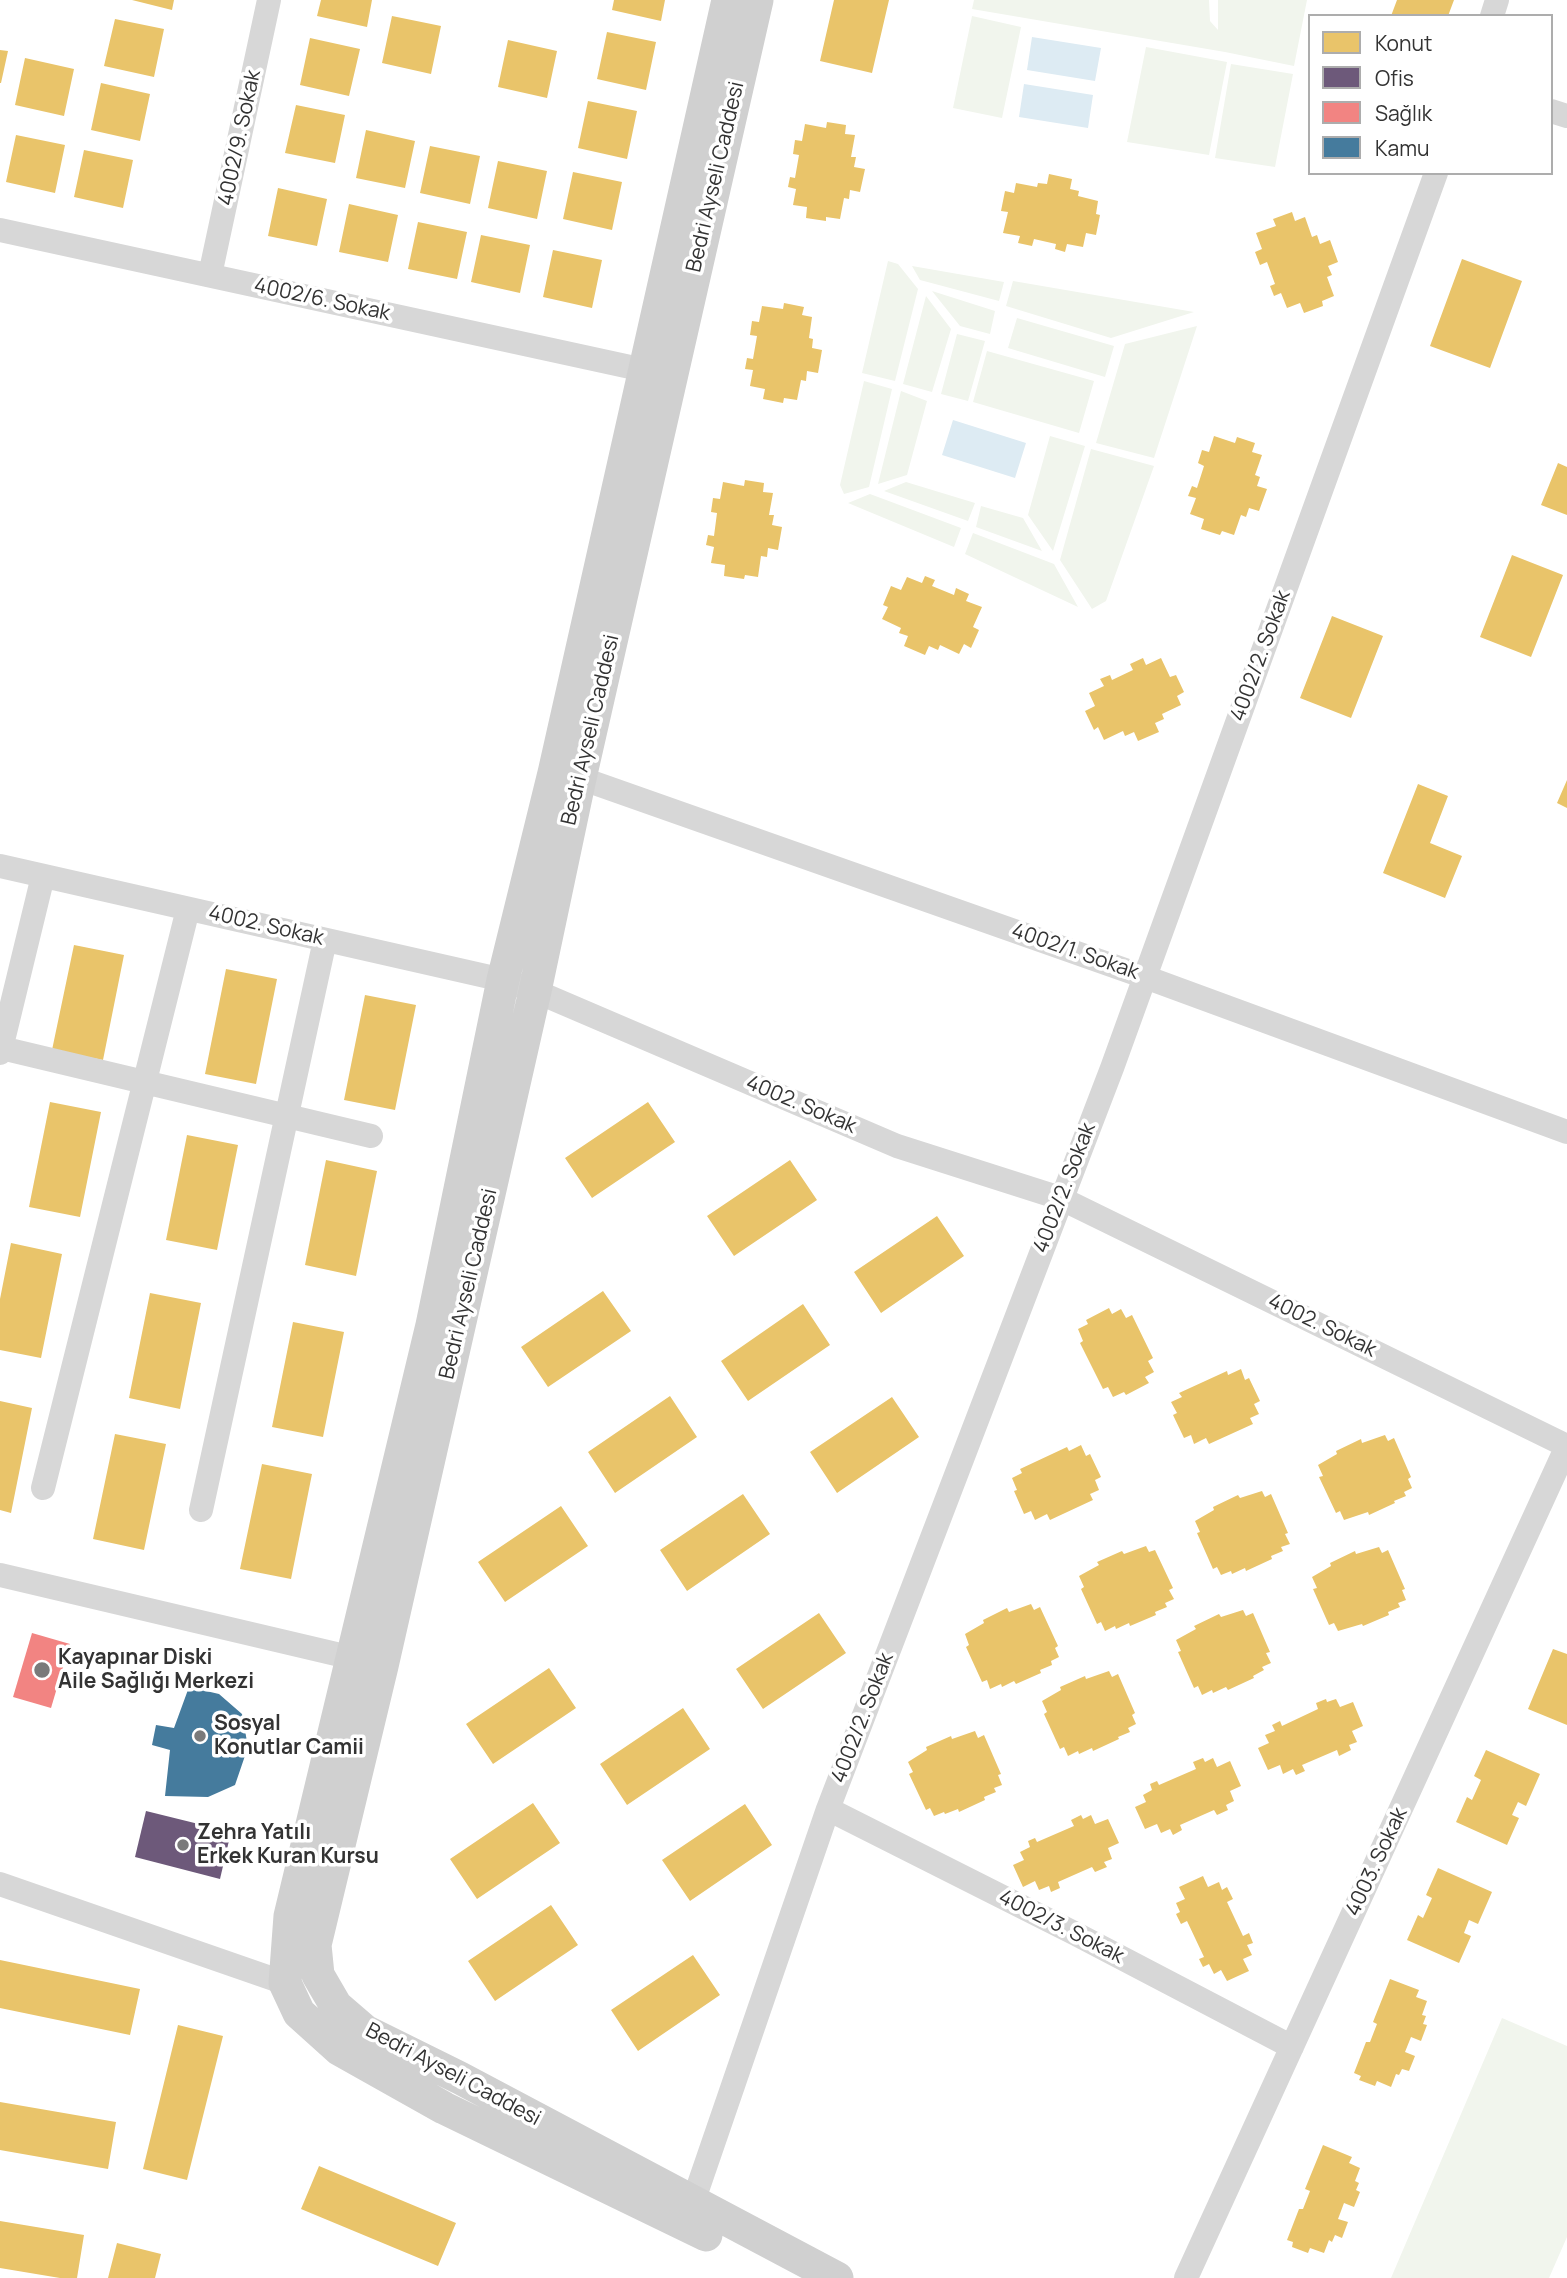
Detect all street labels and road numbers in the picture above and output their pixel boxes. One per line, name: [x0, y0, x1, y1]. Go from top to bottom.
street label: 4002/9. Sokak: [213, 68, 267, 208]
street label: Bedri Ayseli Caddesi: [682, 79, 750, 275]
street label: 4002/6. Sokak: [252, 273, 392, 327]
street label: 4002/2. Sokak: [1226, 587, 1296, 725]
street label: Bedri Ayseli Caddesi: [557, 632, 625, 828]
street label: 4002. Sokak: [206, 901, 326, 951]
street label: 4002/1. Sokak: [1008, 918, 1142, 986]
street label: 4002. Sokak: [742, 1070, 860, 1140]
street label: 4002/2. Sokak: [1029, 1119, 1101, 1257]
street label: Bedri Ayseli Caddesi: [435, 1186, 503, 1382]
street label: 4002. Sokak: [1264, 1289, 1380, 1363]
street label: 4002/2. Sokak: [827, 1649, 899, 1787]
street label: 4003. Sokak: [1341, 1804, 1413, 1920]
street label: 4002/3. Sokak: [994, 1885, 1128, 1969]
street label: Bedri Ayseli Caddesi: [361, 2018, 545, 2132]

